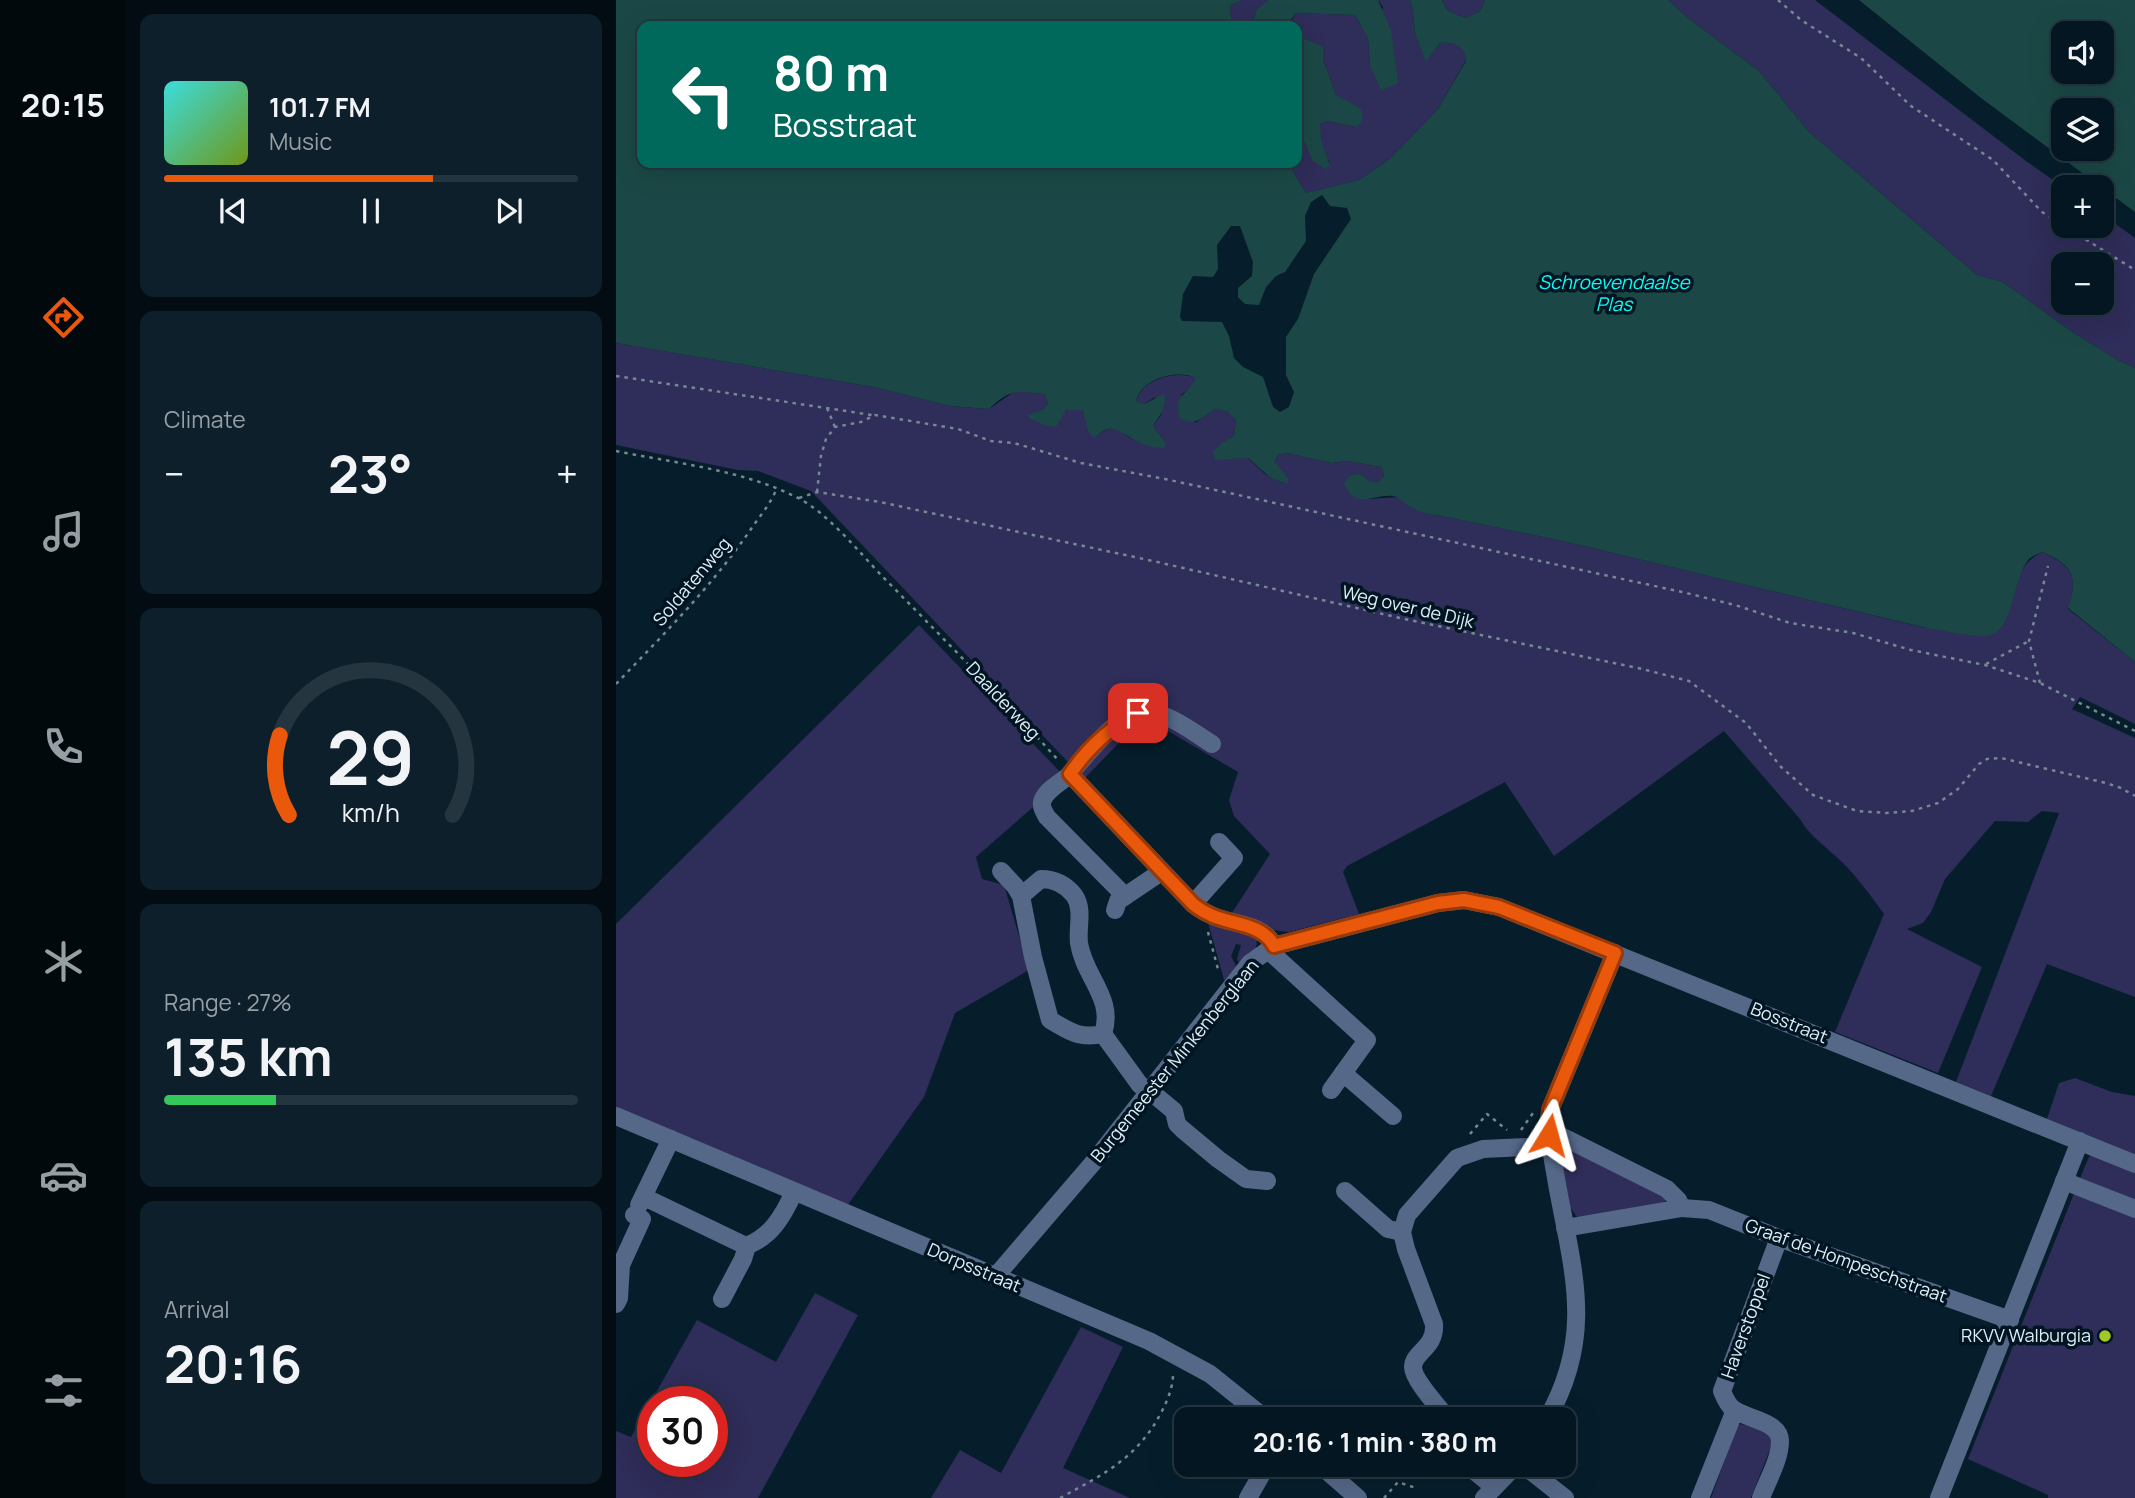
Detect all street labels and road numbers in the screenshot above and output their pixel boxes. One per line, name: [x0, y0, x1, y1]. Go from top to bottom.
street label: Soldatenweg: [647, 532, 735, 631]
street label: Weg over de Dijk: [1340, 579, 1478, 633]
street label: Daalderweg: [961, 656, 1046, 745]
street label: Burgemeester Minkenberglaan: [1085, 954, 1264, 1167]
street label: Bosstraat: [1747, 996, 1831, 1048]
street label: Graaf de Hompeschstraat: [1742, 1212, 1951, 1308]
street label: Dorpsstraat: [924, 1237, 1025, 1298]
street label: Haverstoppel: [1715, 1270, 1775, 1382]

